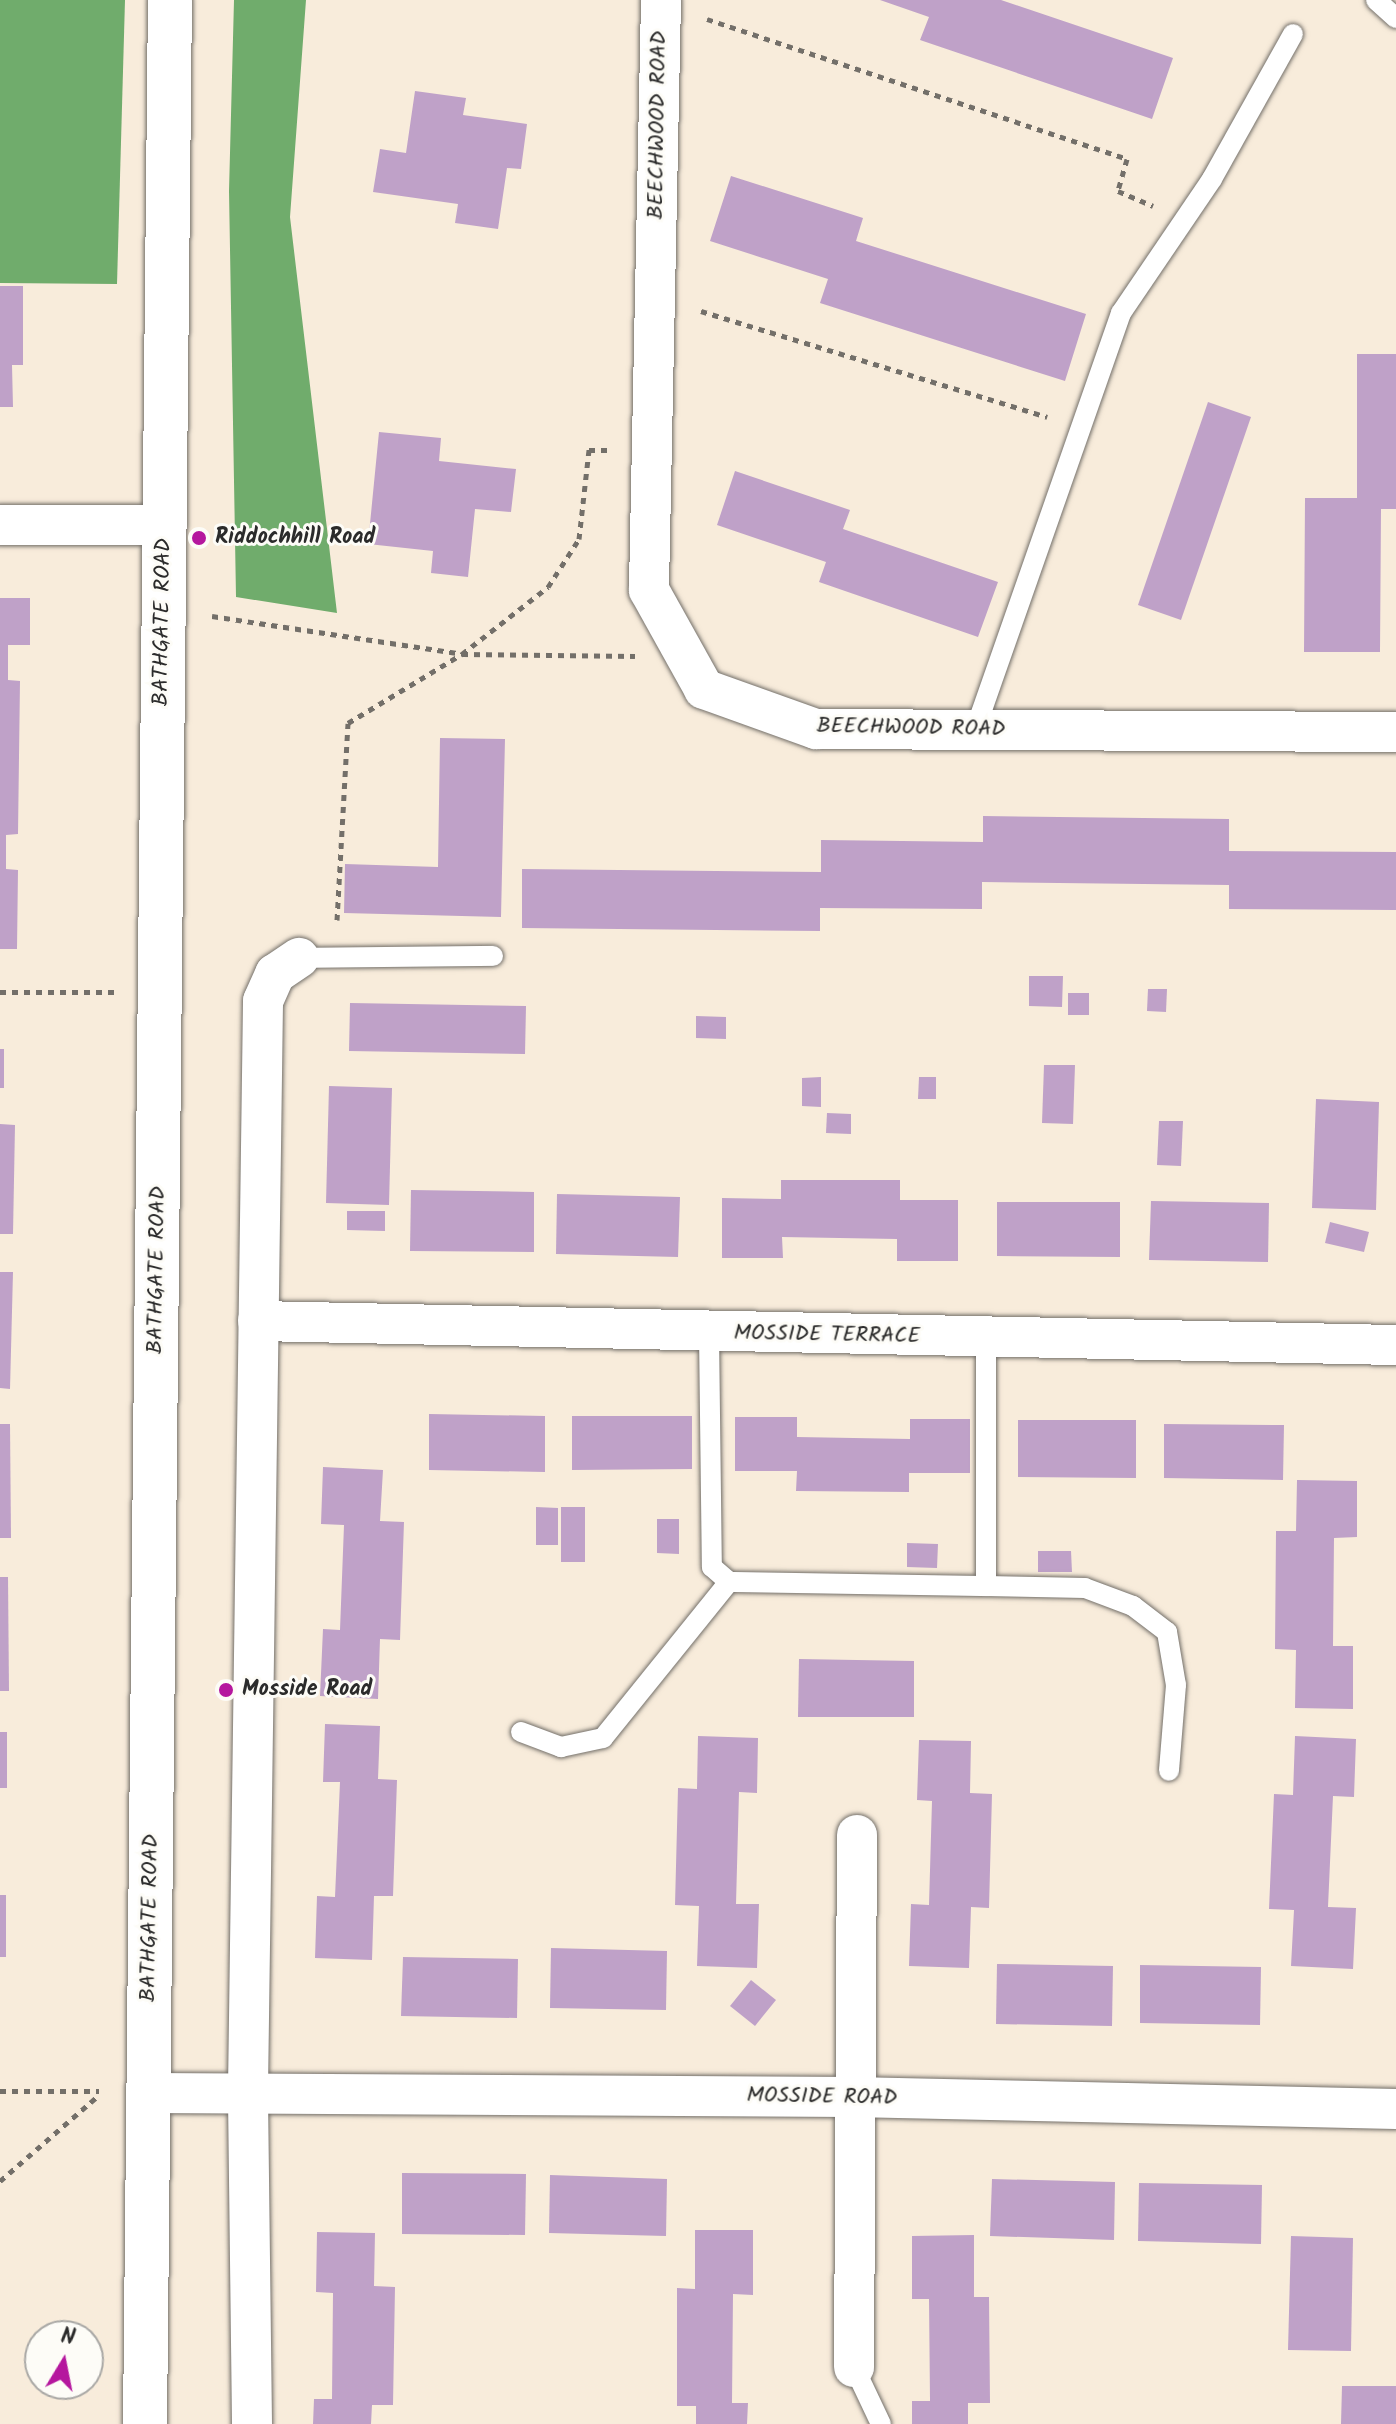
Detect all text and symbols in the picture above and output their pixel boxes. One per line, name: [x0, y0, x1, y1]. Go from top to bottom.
street label: BEECHWOOD ROAD: [643, 30, 673, 220]
place label: Riddochhill Road: [215, 525, 375, 551]
marker: Riddochhill Road: [190, 529, 208, 547]
street label: BATHGATE ROAD: [148, 538, 178, 706]
street label: BEECHWOOD ROAD: [816, 713, 1006, 743]
street label: BATHGATE ROAD: [142, 1186, 172, 1354]
street label: MOSSIDE TERRACE: [733, 1320, 921, 1350]
place label: Mosside Road: [242, 1677, 372, 1703]
marker: Mosside Road: [217, 1681, 235, 1699]
street label: BATHGATE ROAD: [135, 1834, 165, 2002]
street label: MOSSIDE ROAD: [746, 2082, 898, 2112]
text: N: [58, 2319, 78, 2356]
north arrow: [24, 2320, 104, 2400]

